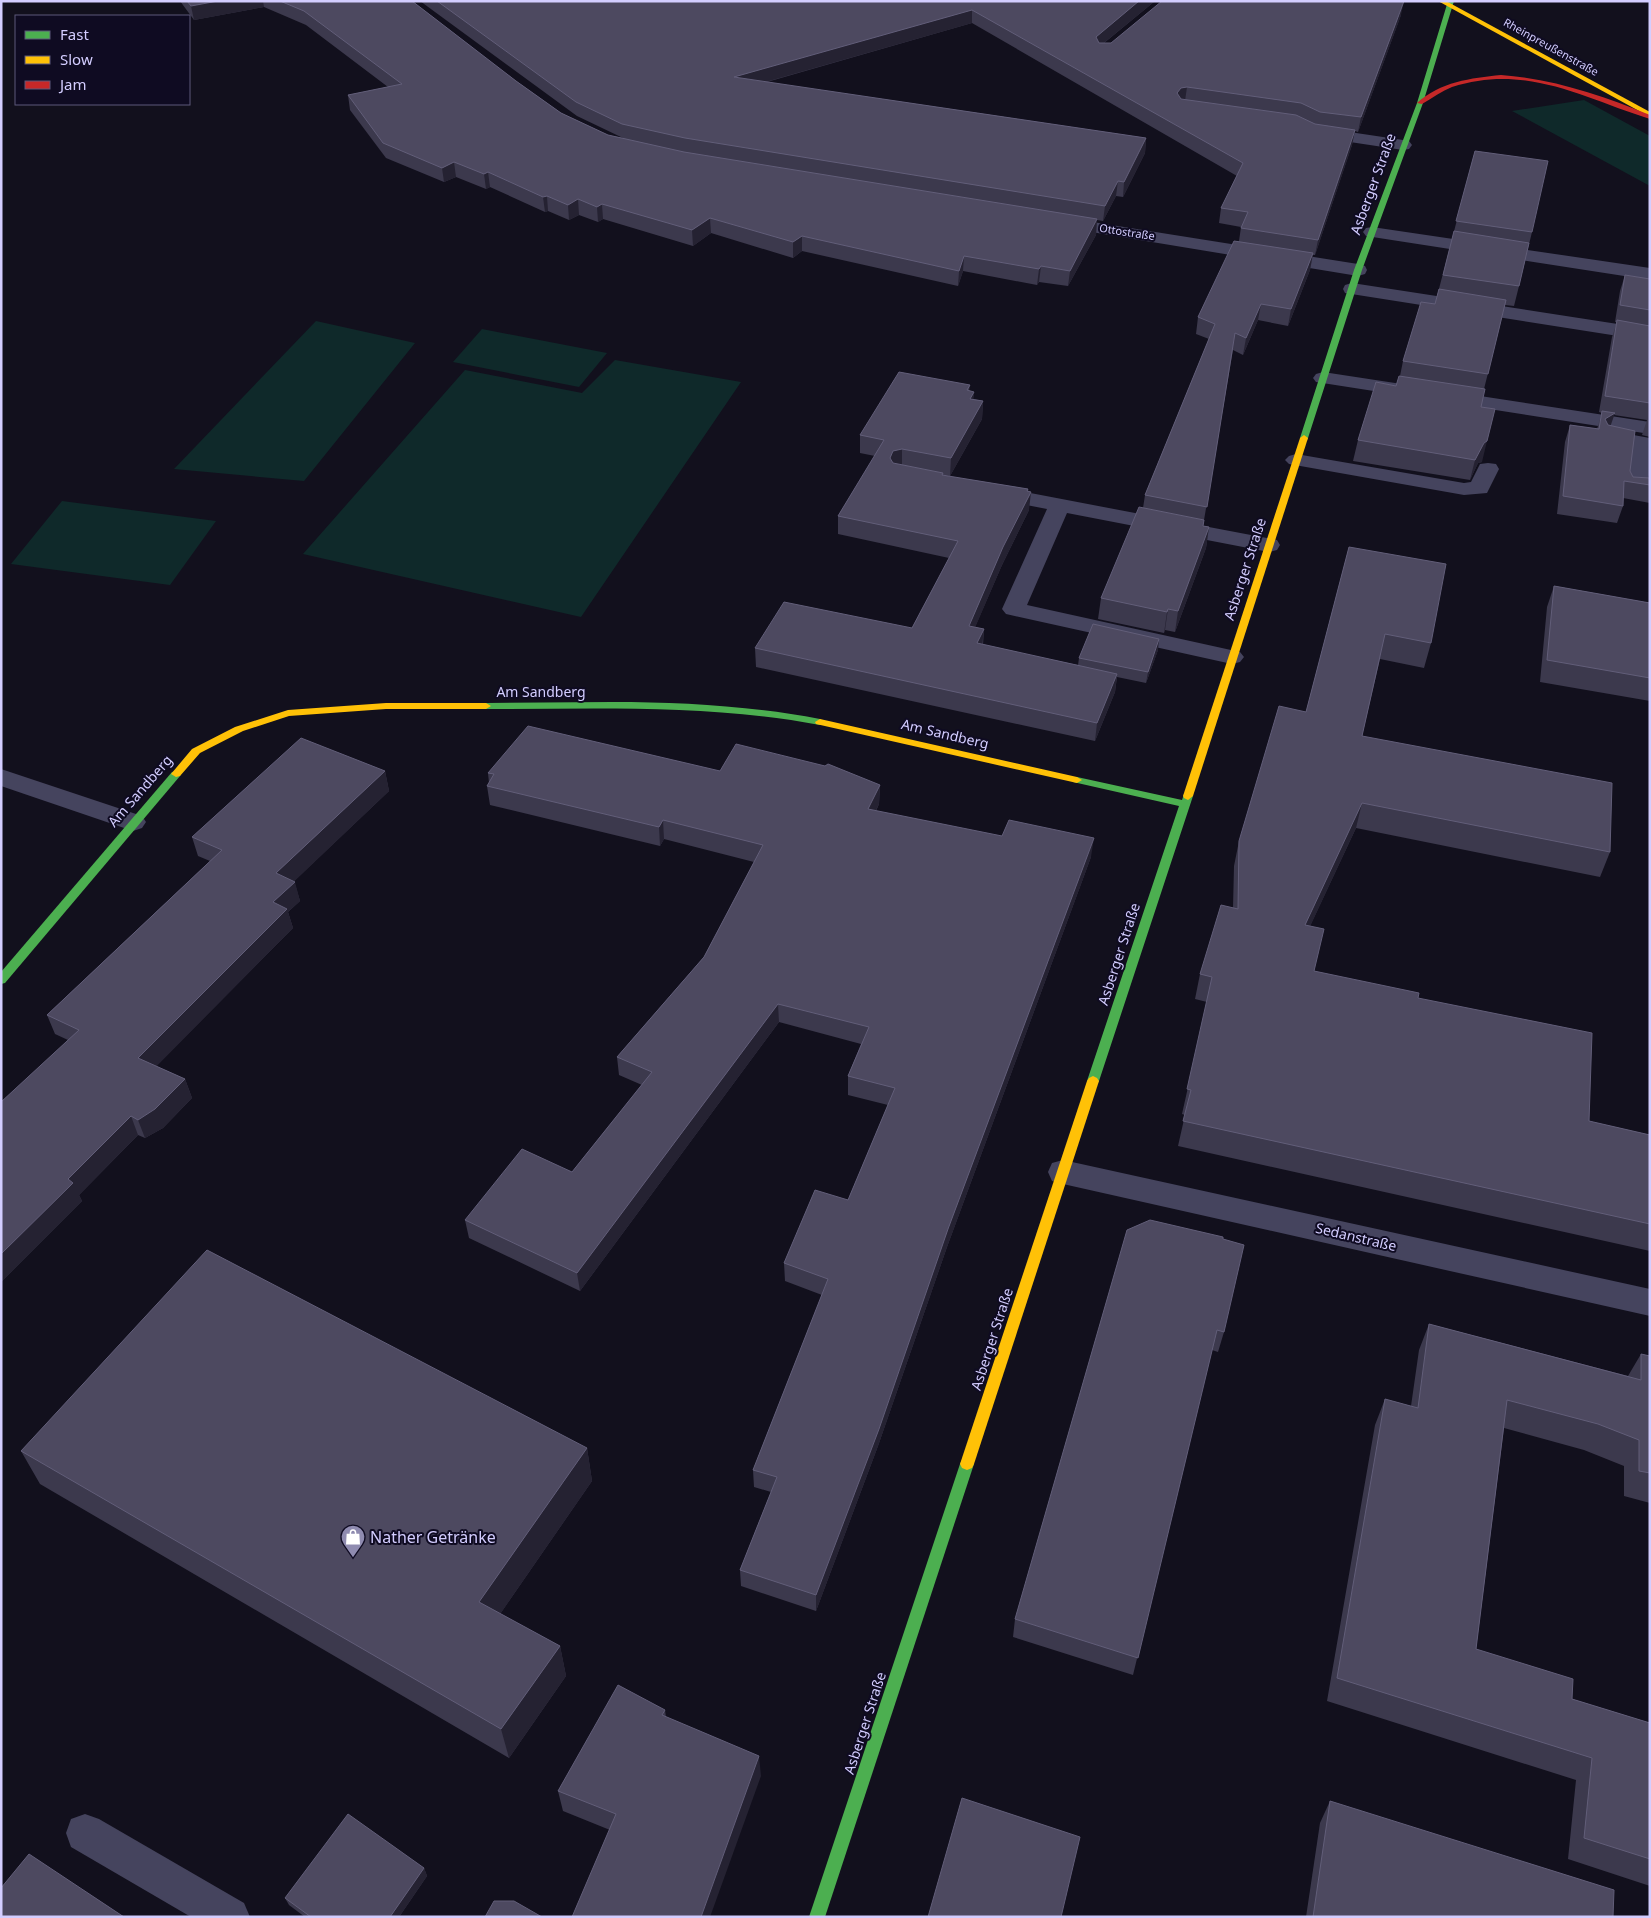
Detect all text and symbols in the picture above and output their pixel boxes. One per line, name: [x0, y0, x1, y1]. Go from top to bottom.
street label: Rheinpreußenstraße: [1501, 14, 1601, 79]
legend: [15, 15, 190, 105]
text: Fast: [60, 24, 89, 44]
text: Slow: [60, 49, 93, 69]
text: Jam: [58, 74, 87, 94]
street label: Asberger Straße: [1345, 130, 1400, 237]
street label: Ottostraße: [1098, 220, 1156, 243]
street label: Asberger Straße: [1219, 515, 1270, 622]
street label: Am Sandberg: [496, 682, 586, 701]
street label: Am Sandberg: [899, 714, 991, 753]
street label: Am Sandberg: [103, 751, 176, 831]
street label: Asberger Straße: [1093, 900, 1144, 1007]
street label: Sedanstraße: [1314, 1218, 1399, 1255]
street label: Asberger Straße: [966, 1285, 1017, 1392]
shop icon: Nather Getränke: [340, 1524, 366, 1558]
place label: Nather Getränke: [370, 1526, 496, 1548]
street label: Asberger Straße: [839, 1669, 890, 1776]

